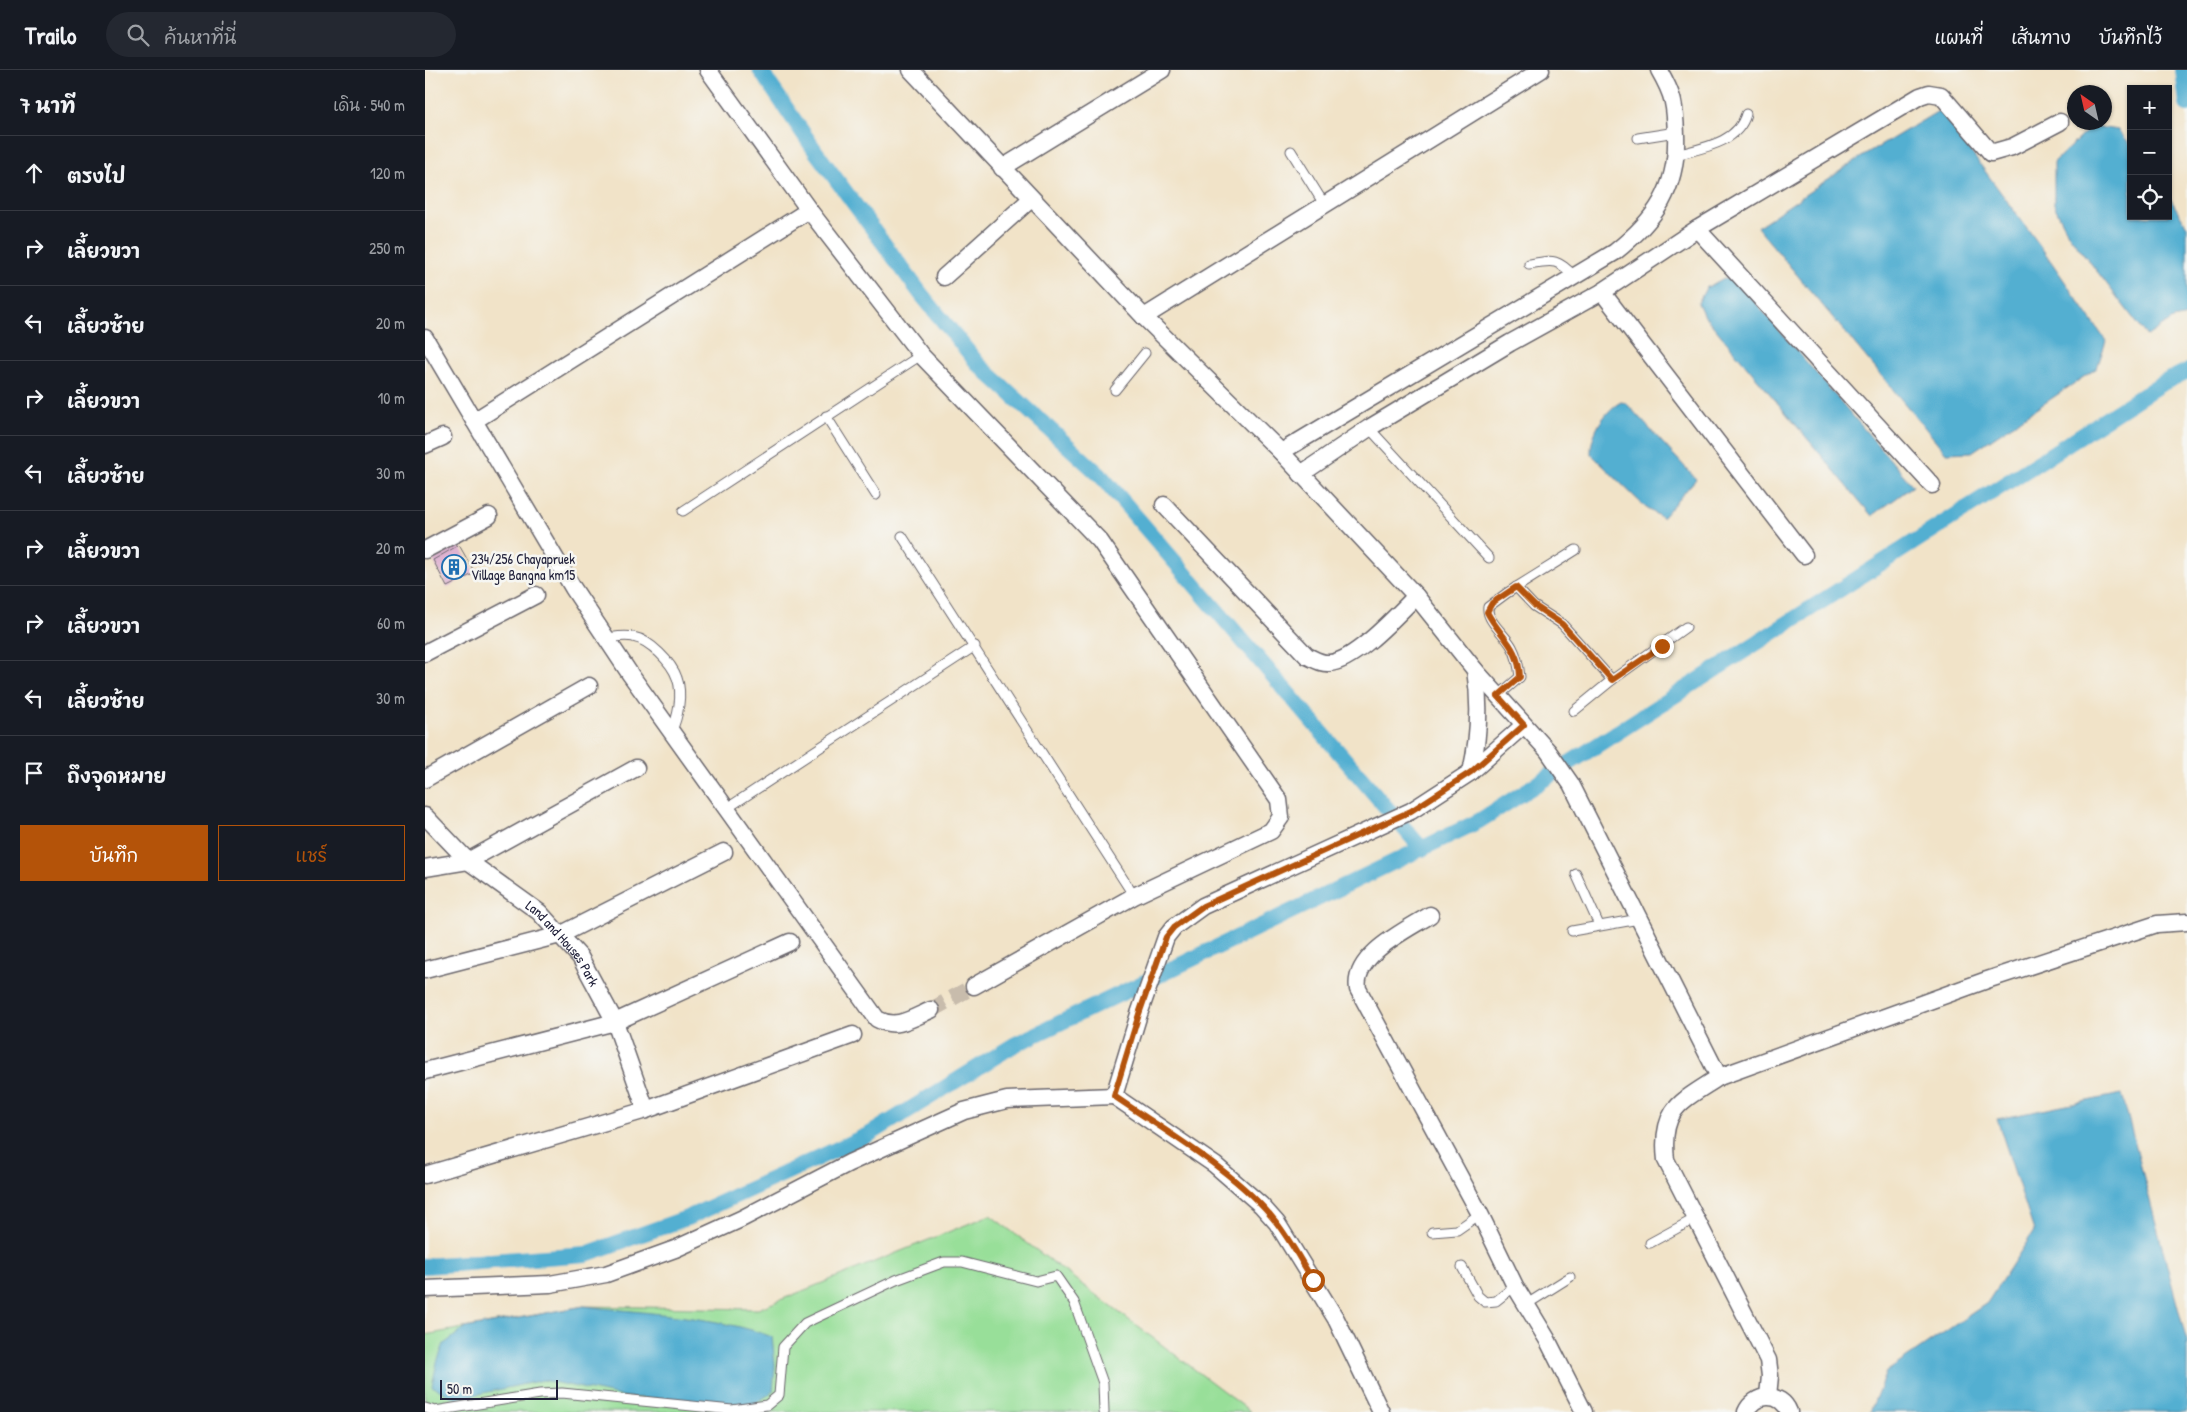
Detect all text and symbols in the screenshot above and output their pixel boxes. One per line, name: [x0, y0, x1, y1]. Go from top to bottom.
search box: [106, 12, 456, 57]
text: Trailo: [25, 19, 76, 51]
icon: search: [124, 21, 152, 49]
text: ค้นหาที่นี่: [164, 24, 237, 50]
text: แผนที่: [1935, 25, 1983, 50]
text: เส้นทาง: [2011, 25, 2071, 50]
text: บันทึกไว้: [2099, 25, 2162, 50]
north arrow: [2067, 85, 2112, 130]
map controls: [2127, 85, 2172, 220]
button: +: [2127, 85, 2172, 130]
text: 7 นาที: [20, 91, 76, 120]
text: เดิน · 540 m: [333, 94, 405, 116]
button: −: [2127, 130, 2172, 175]
icon: ahead: [20, 159, 48, 187]
text: 120 m: [370, 162, 405, 184]
text: ตรงไป: [67, 163, 125, 189]
button: locate: [2127, 175, 2172, 220]
icon: right: [20, 234, 48, 262]
text: 250 m: [369, 237, 405, 259]
text: เลี้ยวขวา: [67, 238, 140, 264]
icon: left: [20, 309, 48, 337]
text: 20 m: [376, 312, 405, 334]
text: เลี้ยวซ้าย: [67, 313, 144, 339]
icon: right: [20, 384, 48, 412]
text: 10 m: [377, 387, 405, 409]
text: เลี้ยวขวา: [67, 388, 140, 414]
icon: left: [20, 459, 48, 487]
text: 30 m: [376, 462, 405, 484]
text: เลี้ยวซ้าย: [67, 463, 144, 489]
icon: right: [20, 534, 48, 562]
text: 20 m: [376, 537, 405, 559]
text: เลี้ยวขวา: [67, 538, 140, 564]
place label: 234/256 Chayapruek Village Bangna km15: [471, 549, 575, 585]
building icon: 234/256 Chayapruek Village Bangna km15: [441, 554, 467, 580]
icon: right: [20, 609, 48, 637]
text: 60 m: [377, 612, 405, 634]
text: เลี้ยวขวา: [67, 613, 140, 639]
route end: [1651, 635, 1674, 658]
icon: left: [20, 684, 48, 712]
text: 30 m: [376, 687, 405, 709]
text: เลี้ยวซ้าย: [67, 688, 144, 714]
icon: arrive: [20, 759, 48, 787]
text: ถึงจุดหมาย: [67, 763, 166, 789]
button: บันทึก: [20, 825, 208, 881]
button: แชร์: [218, 825, 405, 881]
street label: Land and Houses Park: [522, 896, 604, 990]
route start: [1302, 1269, 1325, 1292]
scale bar: [440, 1377, 557, 1400]
text: 50 m: [447, 1379, 472, 1398]

